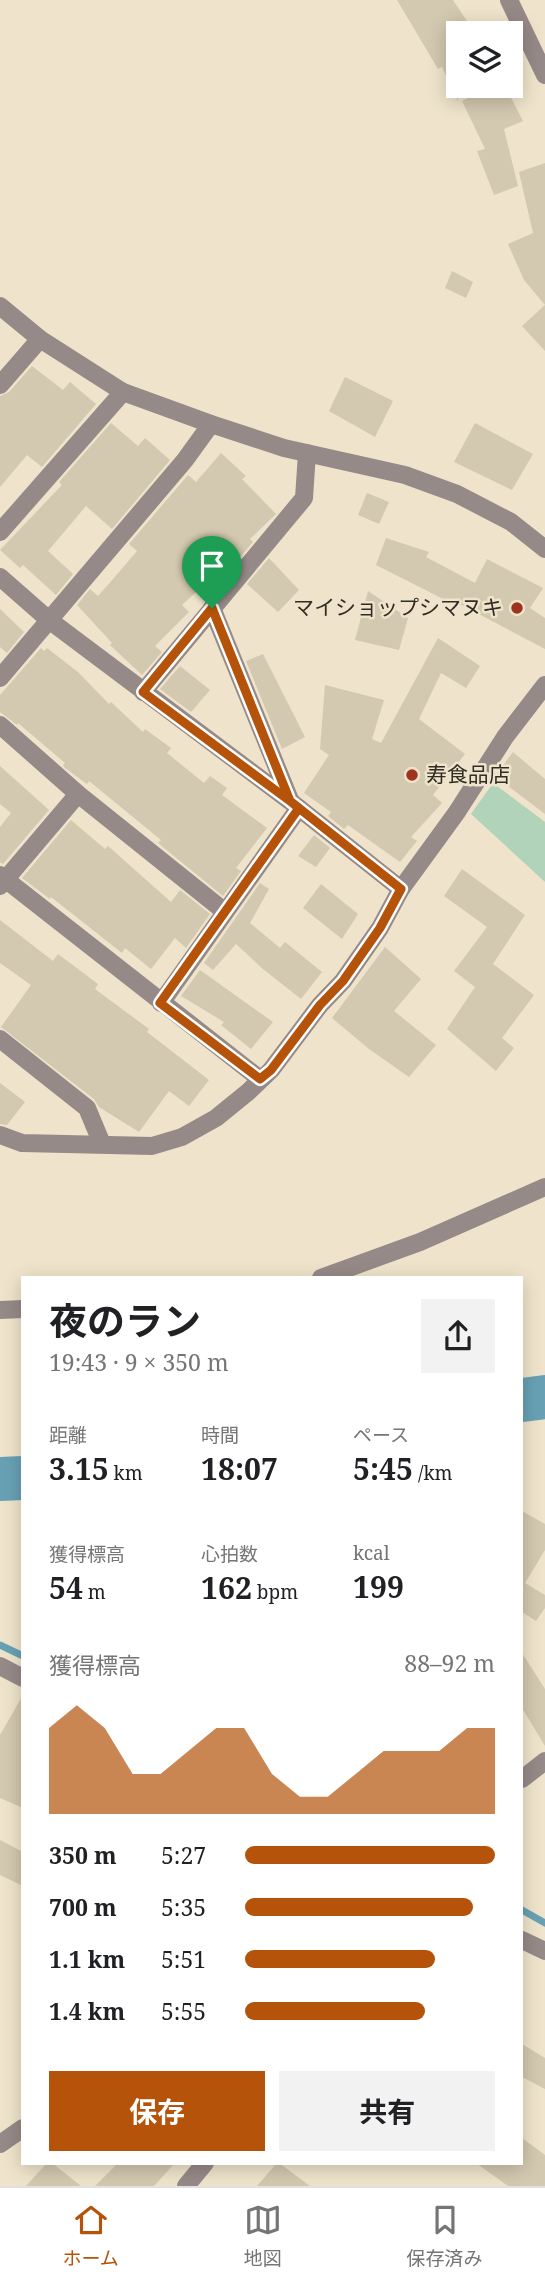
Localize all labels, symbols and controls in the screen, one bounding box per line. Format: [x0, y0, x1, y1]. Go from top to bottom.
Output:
map controls [446, 21, 523, 98]
button: layers [446, 21, 523, 98]
pin [182, 536, 242, 608]
icon: arrive [193, 547, 231, 585]
place label: マイショップシマヌキ [293, 593, 503, 621]
marker: マイショップシマヌキ [509, 600, 525, 616]
place label: 寿食品店 [426, 760, 510, 788]
marker: 寿食品店 [404, 767, 420, 783]
text: 夜のラン [49, 1294, 201, 1346]
button: share [421, 1299, 495, 1373]
text: 19:43 · 9 × 350 m [49, 1346, 229, 1378]
text: 距離 [49, 1422, 87, 1448]
text: 時間 [201, 1422, 239, 1448]
text: ペース [353, 1422, 409, 1448]
text: 3.15 [49, 1448, 109, 1489]
text: 18:07 [201, 1448, 278, 1489]
text: 5:45 [353, 1448, 413, 1489]
text: km [109, 1460, 143, 1486]
text: /km [413, 1460, 452, 1486]
text: kcal [353, 1540, 390, 1566]
text: 獲得標高 [49, 1541, 125, 1567]
text: 心拍数 [201, 1541, 258, 1567]
text: 199 [353, 1566, 404, 1607]
text: 54 [49, 1567, 83, 1608]
text: 162 [201, 1567, 252, 1608]
text: m [83, 1579, 106, 1605]
text: bpm [252, 1579, 298, 1605]
text: 88–92 m [404, 1647, 495, 1679]
text: 獲得標高 [49, 1649, 141, 1681]
text: 350 m [49, 1839, 117, 1871]
text: 5:27 [161, 1839, 206, 1871]
text: 700 m [49, 1891, 117, 1923]
text: 5:35 [161, 1891, 206, 1923]
text: 1.1 km [49, 1943, 125, 1975]
text: 5:51 [161, 1943, 206, 1975]
text: 1.4 km [49, 1995, 125, 2027]
text: 5:55 [161, 1995, 206, 2027]
button: 保存 [49, 2071, 265, 2151]
button: 共有 [279, 2071, 495, 2151]
tab: ホーム [62, 2201, 119, 2271]
tab: 地図 [244, 2201, 282, 2271]
tab: 保存済み [407, 2201, 483, 2271]

